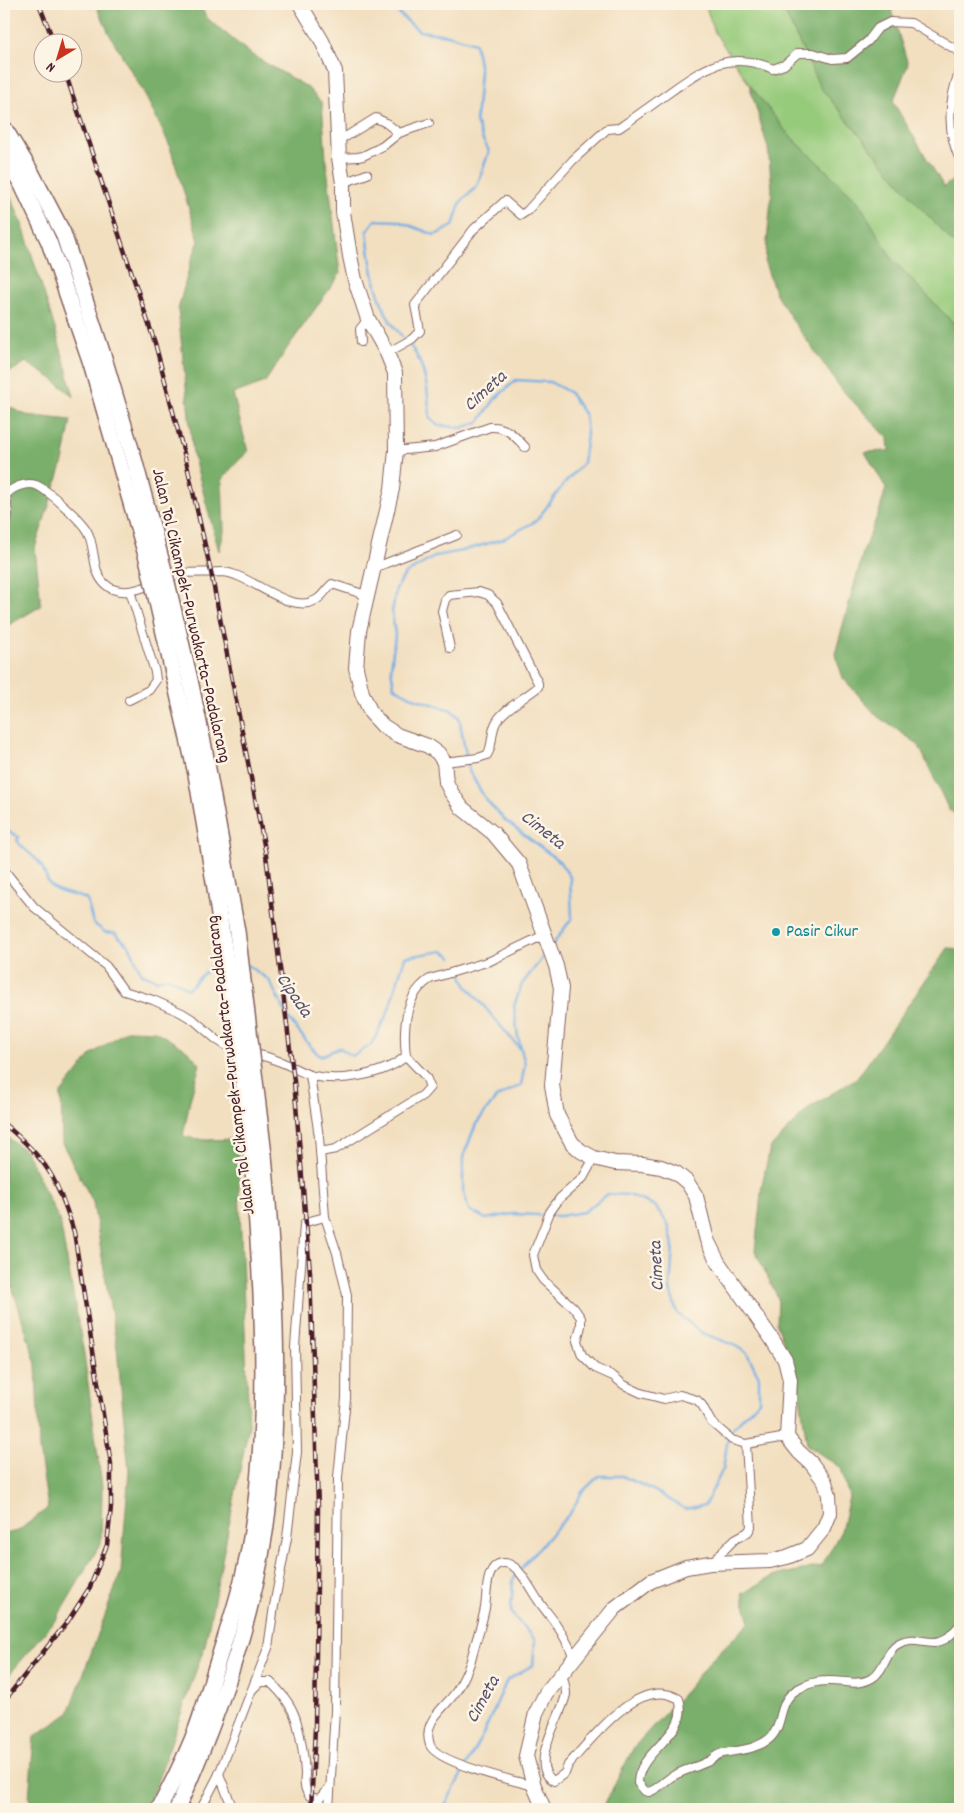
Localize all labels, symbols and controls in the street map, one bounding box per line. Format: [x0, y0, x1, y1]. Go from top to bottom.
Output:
north arrow [32, 32, 82, 82]
text: N [42, 57, 60, 77]
water label: Cimeta [458, 364, 514, 419]
street label: Jalan Tol Cikampek–Purwakarta–Padalarang [144, 466, 236, 766]
water label: Cimeta [514, 805, 571, 858]
street label: Jalan Tol Cikampek–Purwakarta–Padalarang [201, 914, 263, 1216]
place label: Pasir Cikur [786, 920, 859, 945]
marker: Pasir Cikur [770, 926, 782, 938]
water label: Cipada [268, 968, 318, 1024]
water label: Cimeta [643, 1239, 673, 1292]
water label: Cimeta [460, 1671, 509, 1728]

